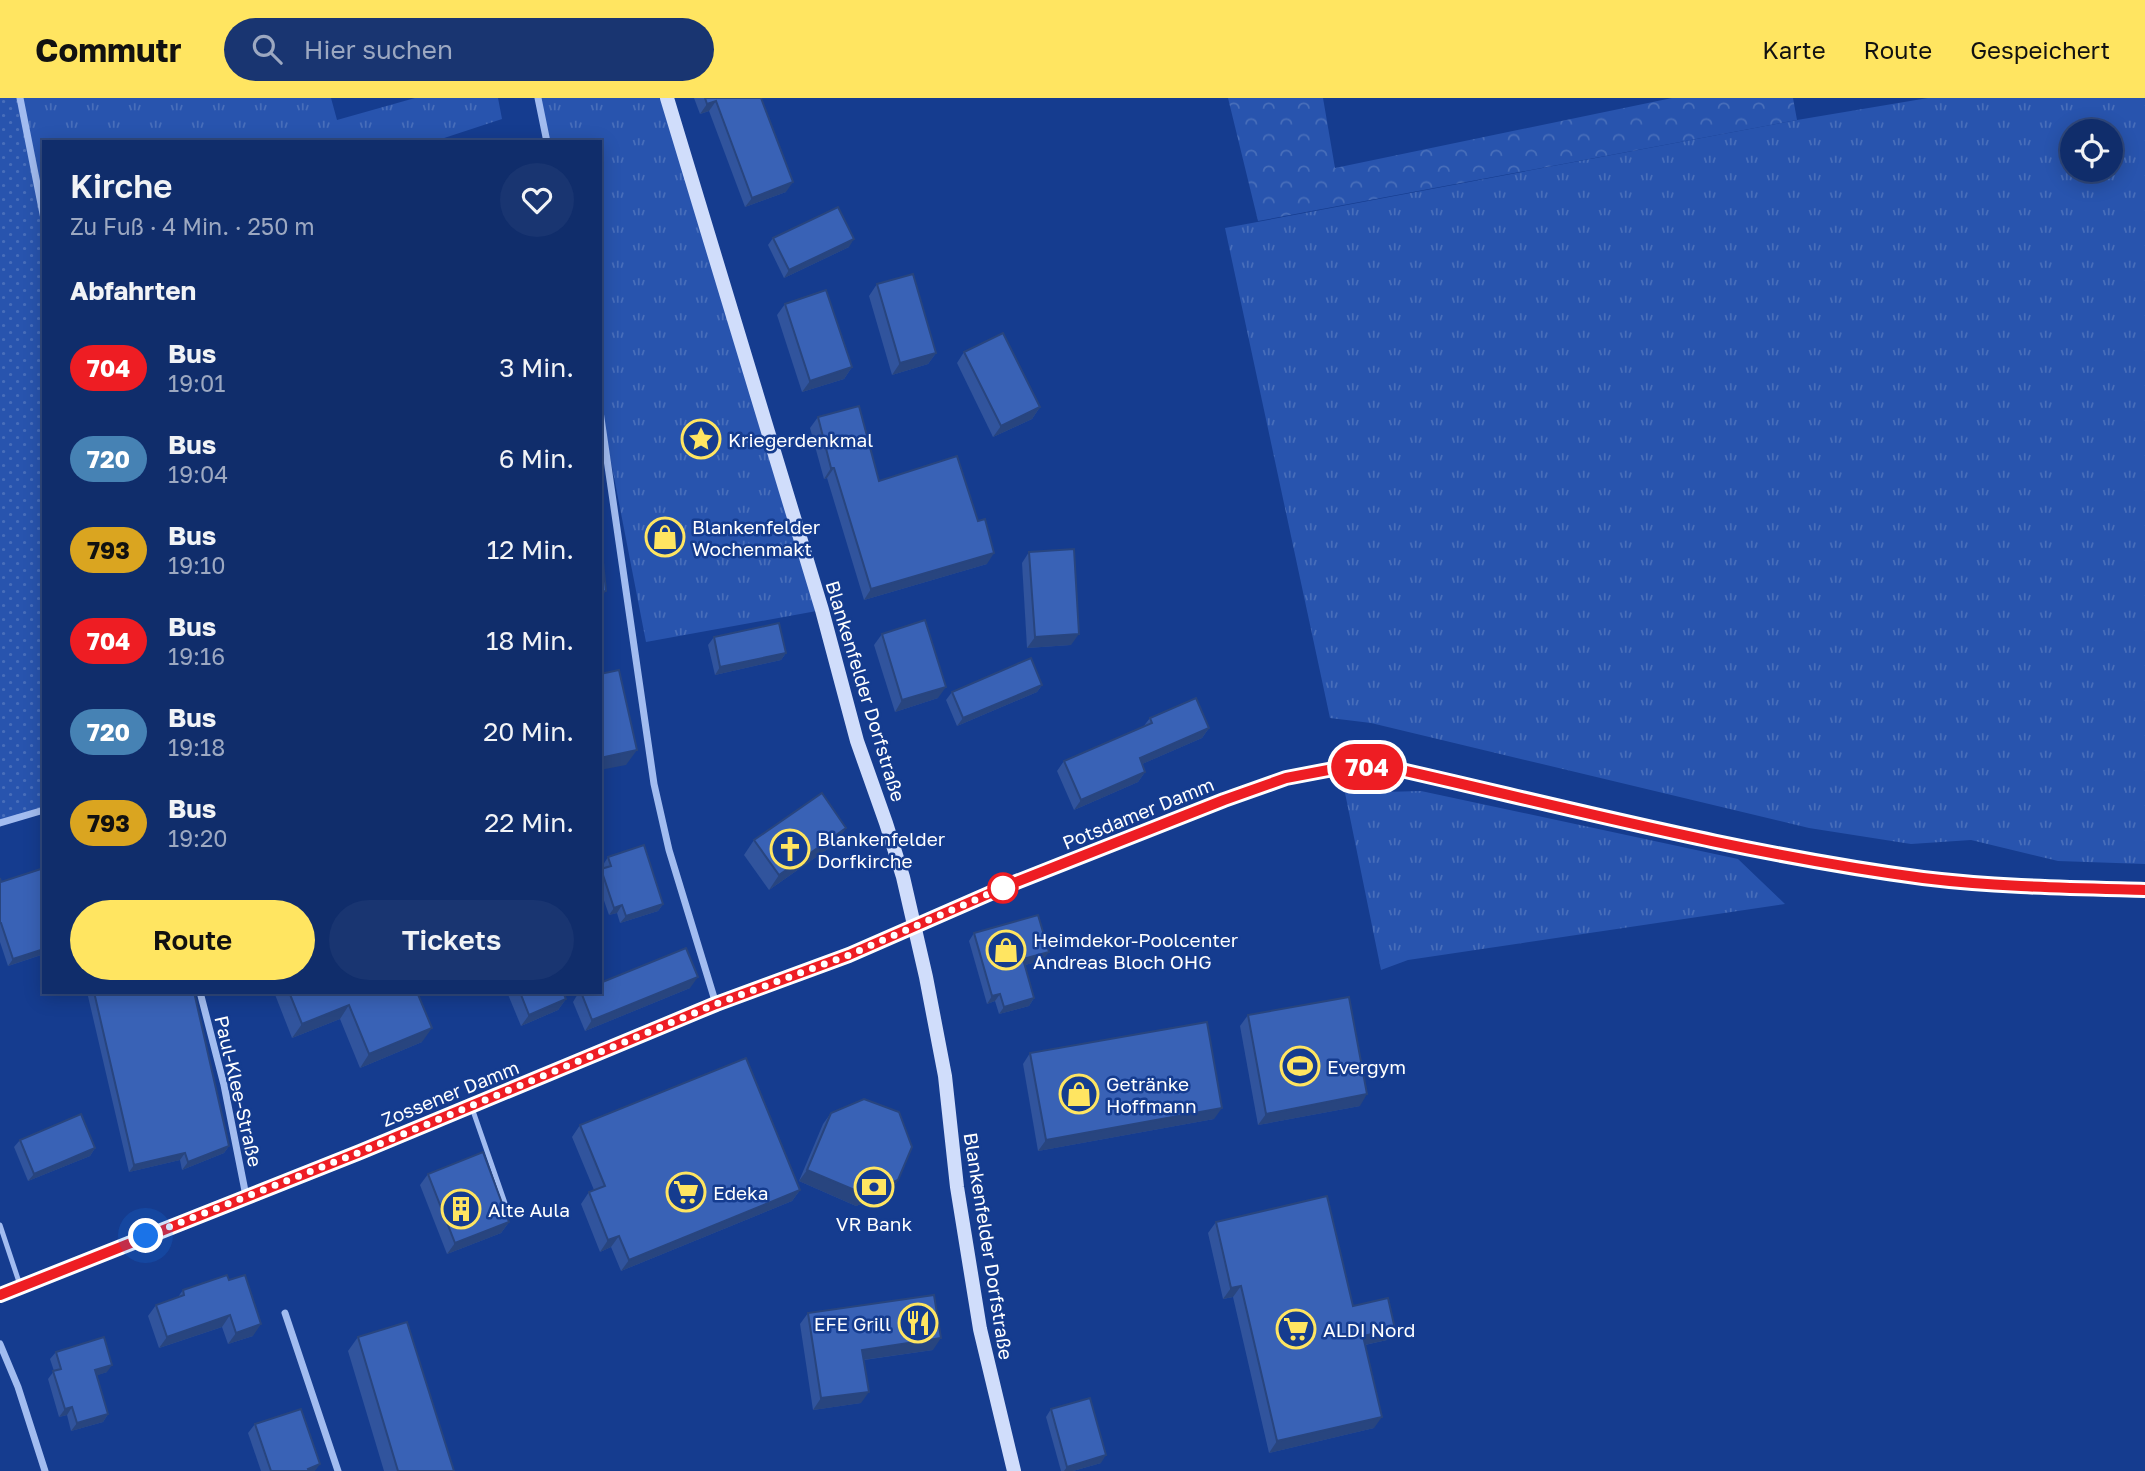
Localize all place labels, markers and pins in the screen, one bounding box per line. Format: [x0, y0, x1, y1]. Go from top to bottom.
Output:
place icon: Kriegerdenkmal [680, 418, 722, 460]
place label: Kriegerdenkmal [728, 428, 873, 451]
place label: Blankenfelder Wochenmakt [692, 515, 821, 560]
shop icon: Blankenfelder Wochenmakt [644, 516, 686, 558]
place label: Blankenfelder Dorfkirche [817, 827, 946, 872]
church icon: Blankenfelder Dorfkirche [769, 828, 811, 870]
unlabelled marker [988, 873, 1018, 903]
place label: Heimdekor-Poolcenter Andreas Bloch OHG [1033, 928, 1239, 973]
shop icon: Heimdekor-Poolcenter Andreas Bloch OHG [985, 929, 1027, 971]
sports icon: Evergym [1279, 1045, 1321, 1087]
place label: Evergym [1327, 1055, 1406, 1078]
place label: Getränke Hoffmann [1106, 1072, 1197, 1117]
shop icon: Getränke Hoffmann [1058, 1073, 1100, 1115]
bank icon: VR Bank [853, 1166, 895, 1208]
supermarket icon: Edeka [665, 1171, 707, 1213]
place label: Edeka [713, 1181, 768, 1204]
building icon: Alte Aula [440, 1188, 482, 1230]
place label: Alte Aula [488, 1198, 570, 1221]
place label: VR Bank [836, 1212, 912, 1235]
restaurant icon: EFE Grill [897, 1302, 939, 1344]
supermarket icon: ALDI Nord [1275, 1308, 1317, 1350]
place label: EFE Grill [814, 1312, 891, 1335]
place label: ALDI Nord [1323, 1318, 1415, 1341]

